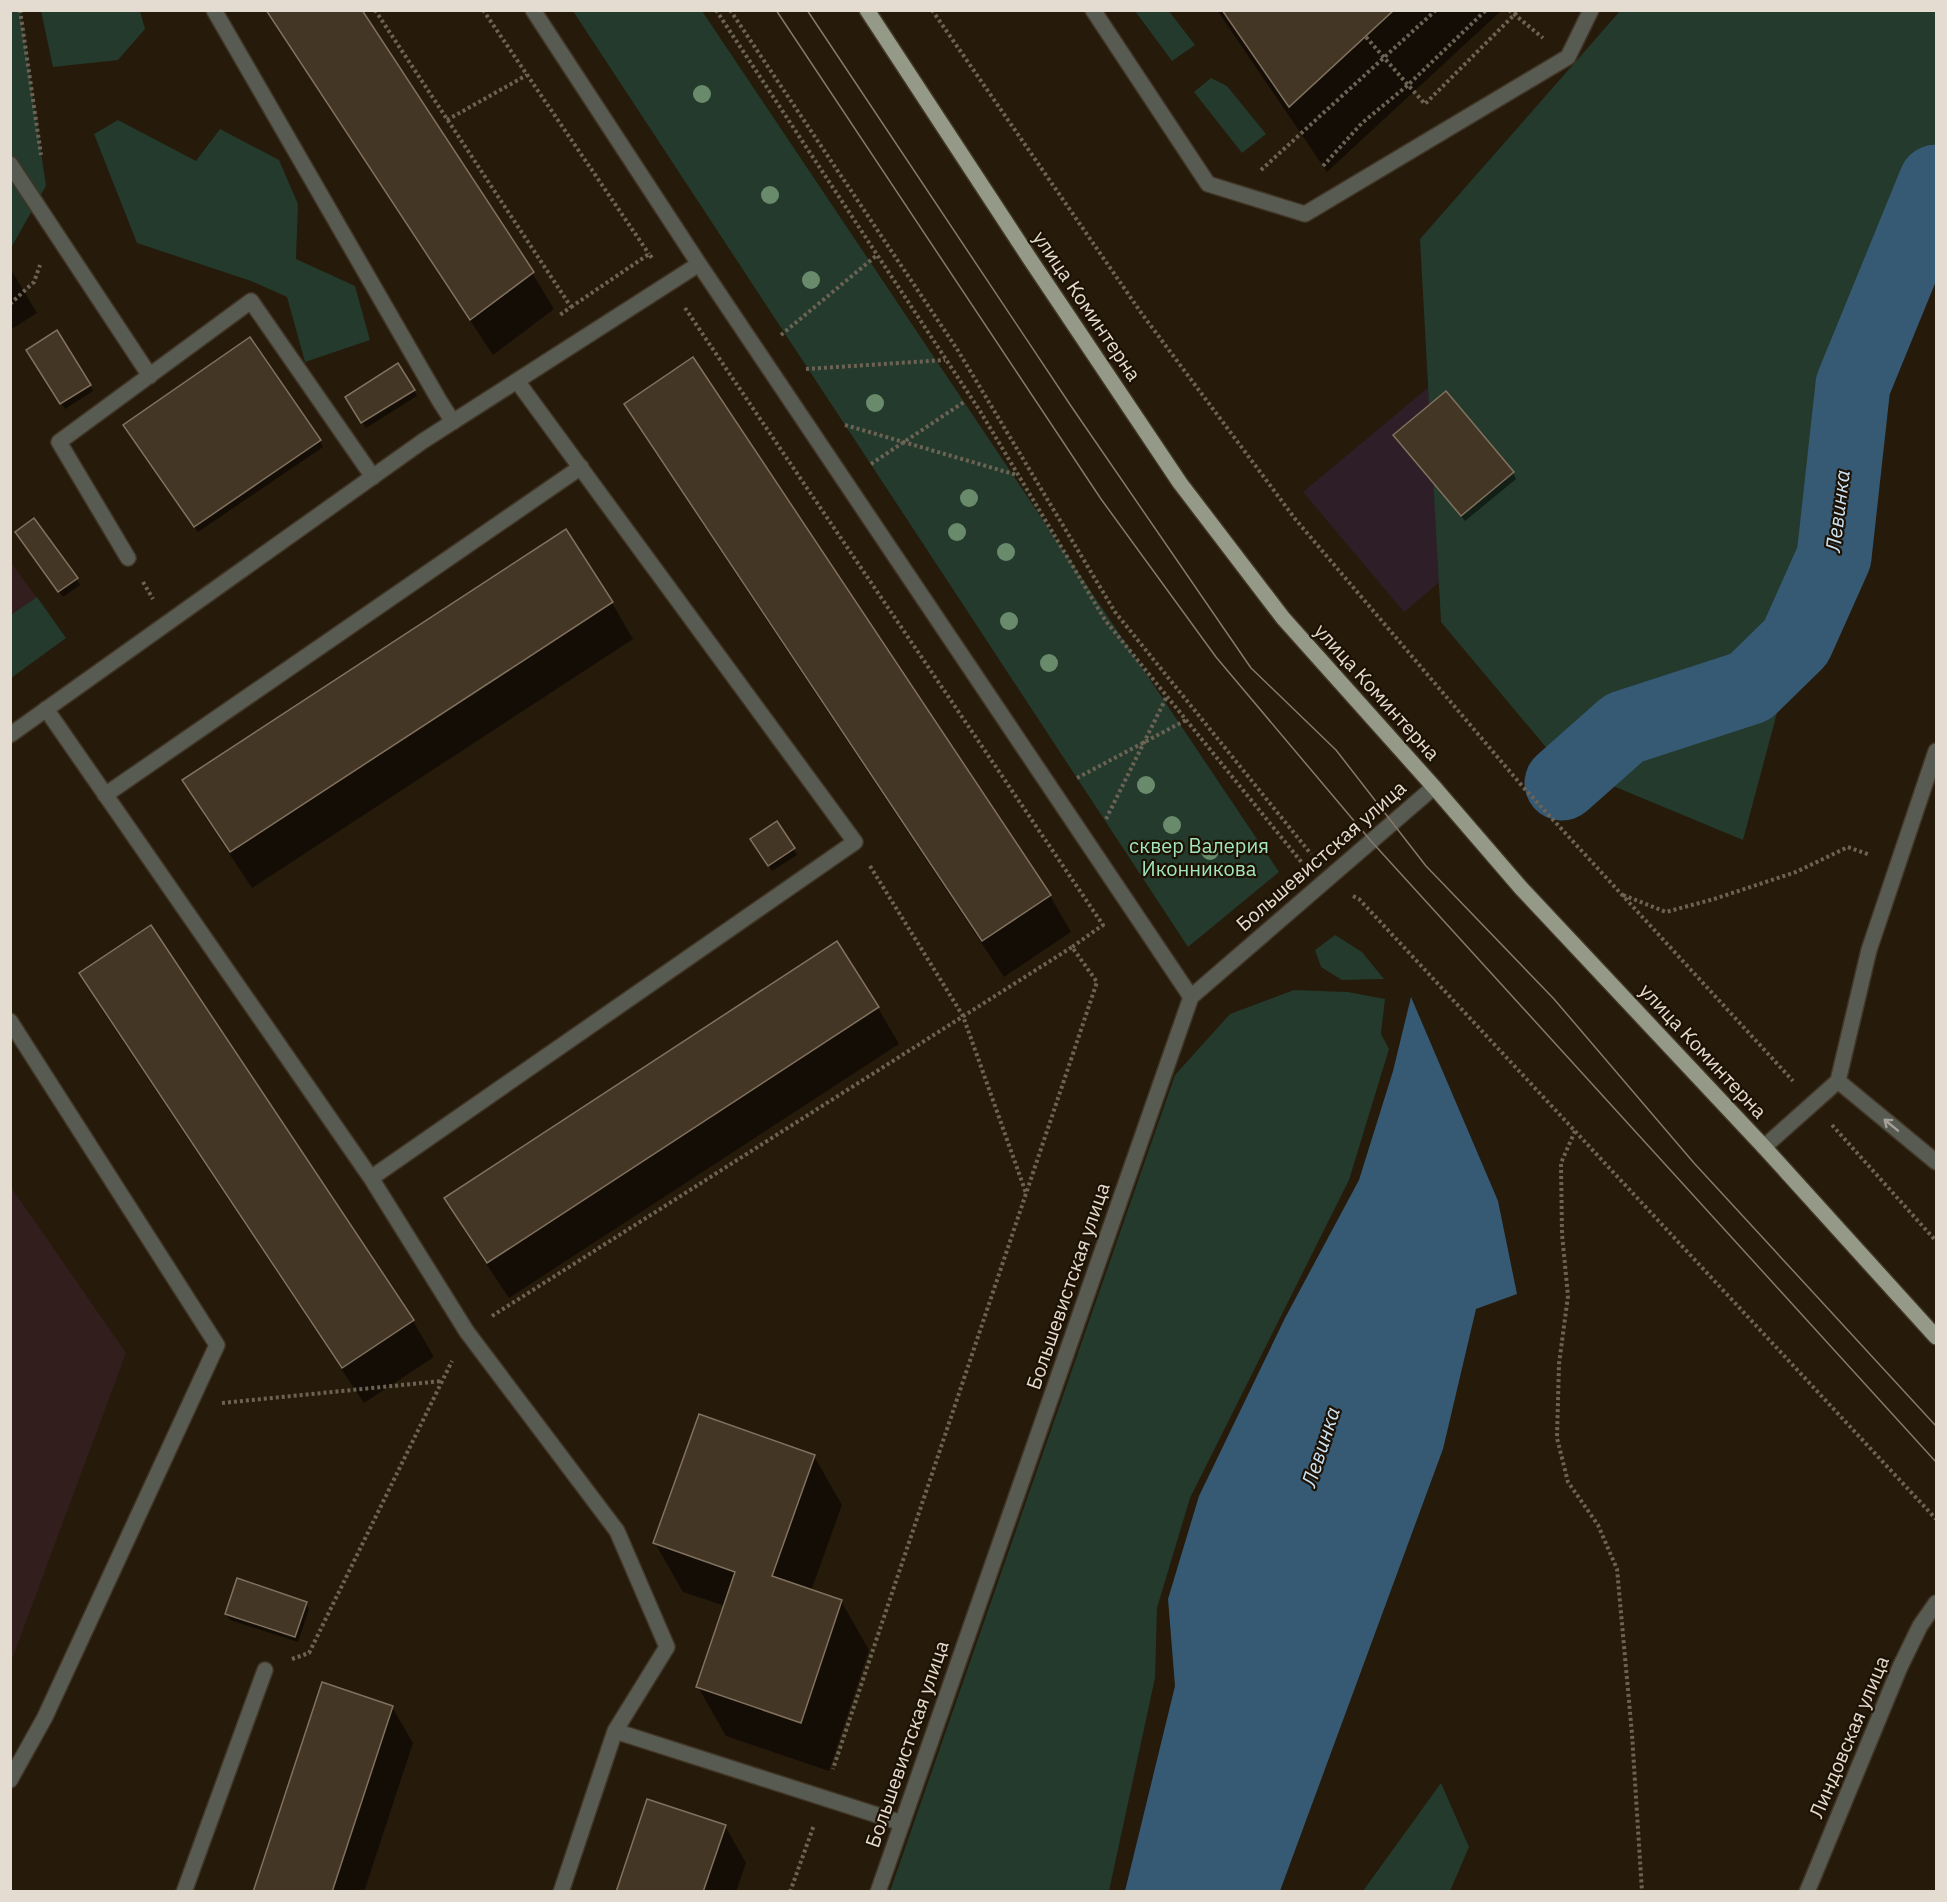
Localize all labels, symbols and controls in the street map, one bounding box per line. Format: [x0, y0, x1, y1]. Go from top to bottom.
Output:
street label: улица Коминтерна [1027, 225, 1148, 386]
water label: Левинка [1818, 468, 1856, 554]
street label: улица Коминтерна [1309, 617, 1446, 766]
street label: Большевистская улица [1230, 774, 1412, 937]
park label: сквер Валерия Иконникова [1129, 832, 1269, 882]
street label: улица Коминтерна [1634, 977, 1773, 1124]
one-way arrow [1884, 1118, 1899, 1132]
street label: Большевистская улица [1019, 1179, 1116, 1393]
water label: Левинка [1294, 1403, 1346, 1491]
street label: Большевистская улица [858, 1637, 955, 1851]
street label: Линдовская улица [1802, 1651, 1895, 1822]

